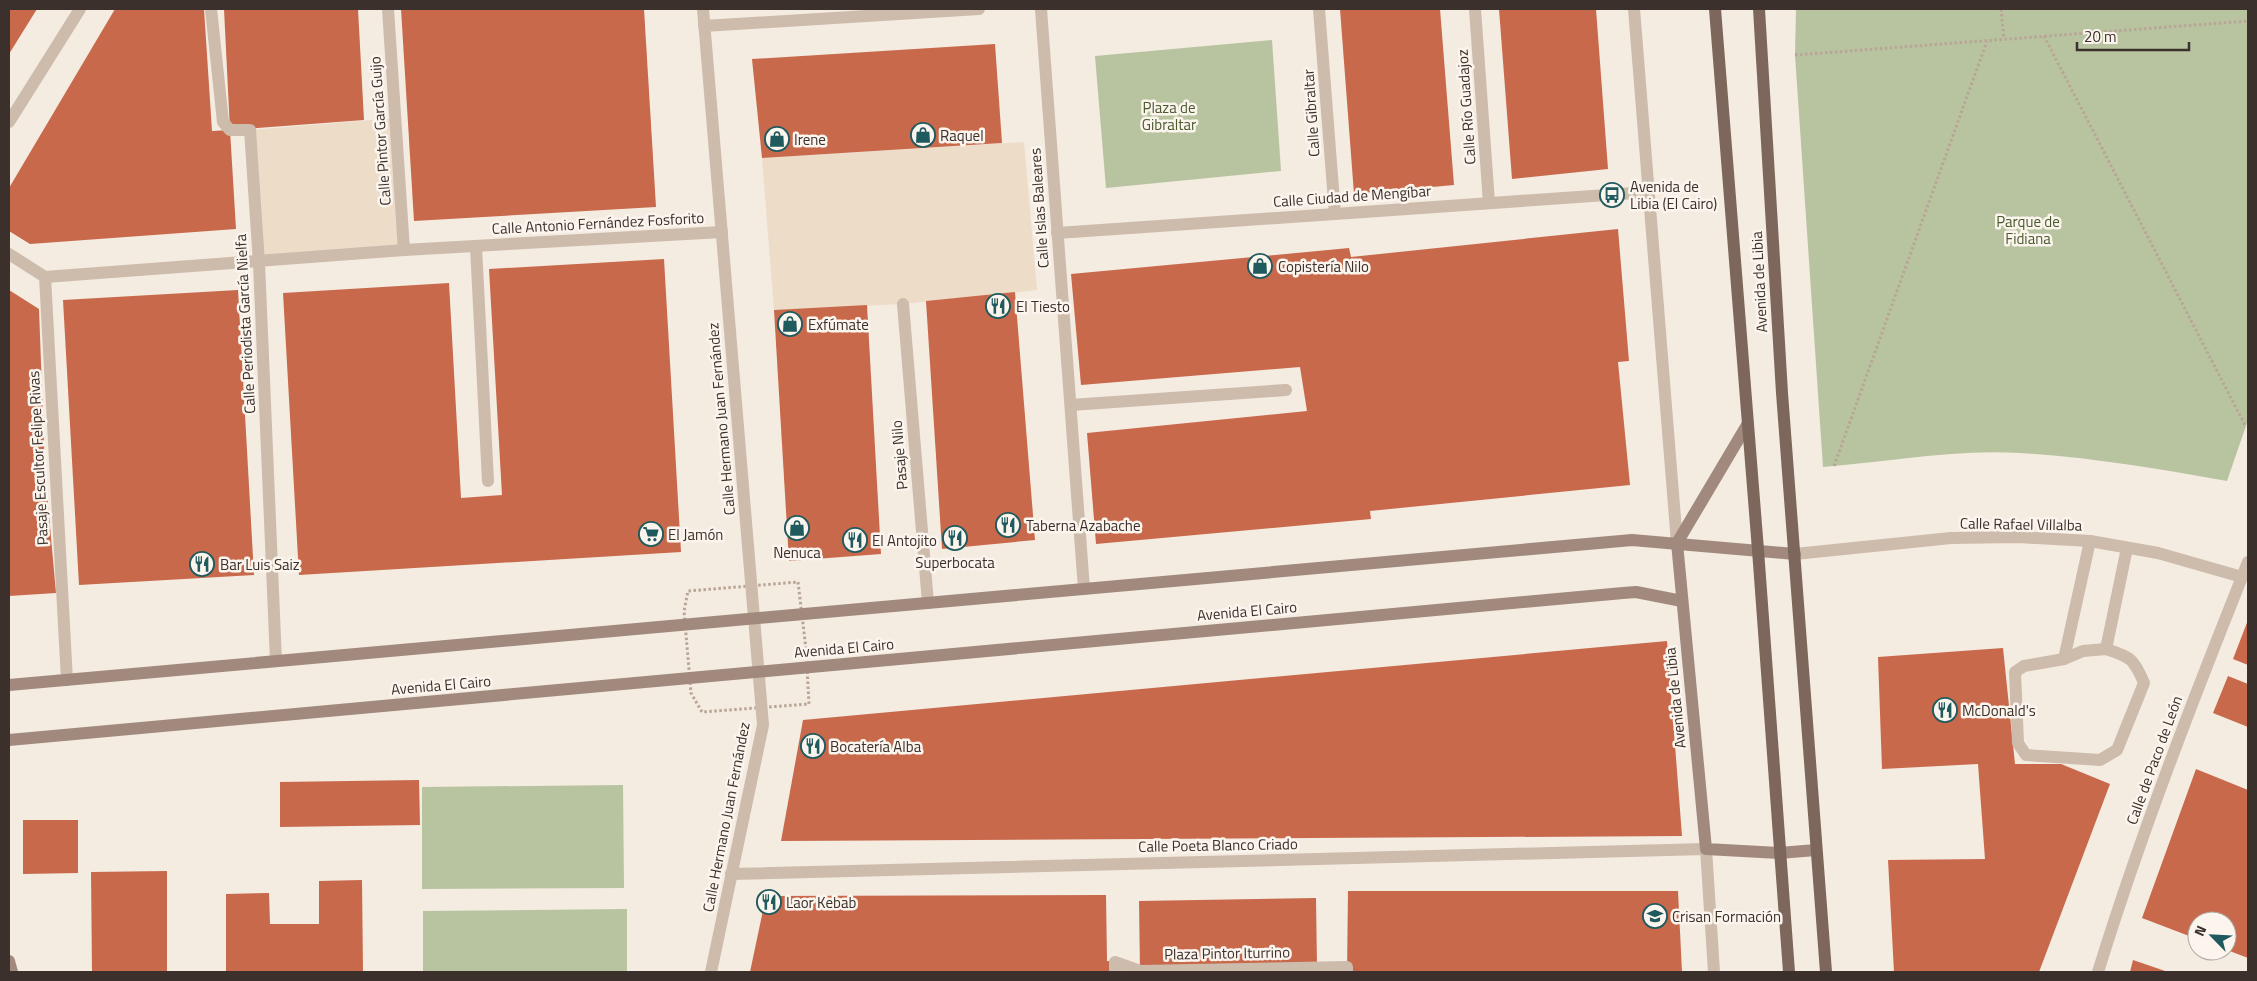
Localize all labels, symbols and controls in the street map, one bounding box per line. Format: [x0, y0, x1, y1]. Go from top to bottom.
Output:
scale bar [2077, 20, 2190, 52]
text: 20 m [2084, 25, 2117, 48]
street label: Calle Río Guadajoz [1450, 48, 1481, 165]
street label: Calle Pintor García Guijo [363, 56, 397, 206]
street label: Calle Gibraltar [1296, 68, 1326, 158]
park label: Plaza de Gibraltar [1142, 96, 1196, 136]
shop icon: Raquel [910, 122, 936, 148]
place label: Raquel [940, 124, 984, 147]
shop icon: Irene [764, 126, 790, 152]
place label: Irene [794, 128, 826, 151]
street label: Calle Islas Baleares [1023, 147, 1055, 269]
place label: Avenida de Libia (El Cairo) [1630, 175, 1717, 215]
street label: Calle Ciudad de Mengíbar [1272, 179, 1432, 213]
bus stop icon: Avenida de Libia (El Cairo) [1599, 182, 1625, 208]
street label: Calle Antonio Fernández Fosforito [491, 206, 705, 240]
park label: Parque de Fidiana [1996, 210, 2060, 250]
street label: Avenida de Libia [1745, 230, 1773, 333]
street label: Calle Periodista García Nielfa [229, 233, 261, 414]
shop icon: Copistería Nilo [1247, 253, 1273, 279]
place label: Copistería Nilo [1278, 255, 1369, 278]
restaurant icon: El Tiesto [985, 293, 1011, 319]
place label: El Tiesto [1016, 295, 1070, 318]
shop icon: Exfúmate [777, 311, 803, 337]
place label: Exfúmate [808, 313, 869, 336]
street label: Calle Hermano Juan Fernández [701, 322, 741, 516]
street label: Pasaje Escultor Felipe Rivas [22, 370, 54, 546]
street label: Pasaje Nilo [884, 419, 913, 491]
street label: Calle Rafael Villalba [1960, 511, 2083, 537]
restaurant icon: Taberna Azabache [995, 512, 1021, 538]
place label: Taberna Azabache [1026, 514, 1140, 537]
shop icon: Nenuca [784, 515, 810, 541]
supermarket icon: El Jamón [638, 521, 664, 547]
place label: El Jamón [668, 523, 723, 546]
restaurant icon: Superbocata [942, 525, 968, 551]
restaurant icon: El Antojito [842, 527, 868, 553]
place label: El Antojito [872, 529, 937, 552]
place label: Nenuca [773, 541, 821, 564]
restaurant icon: Bar Luis Saiz [189, 551, 215, 577]
place label: Superbocata [915, 551, 995, 574]
place label: Bar Luis Saiz [220, 553, 300, 576]
street label: Avenida El Cairo [1196, 595, 1298, 627]
street label: Avenida El Cairo [793, 632, 895, 664]
street label: Avenida de Libia [1658, 646, 1692, 750]
street label: Avenida El Cairo [390, 669, 492, 701]
street label: Calle de Paco de León [2120, 692, 2188, 828]
restaurant icon: McDonald's [1932, 697, 1958, 723]
place label: McDonald's [1962, 699, 2036, 722]
street label: Calle Hermano Juan Fernández [696, 720, 756, 914]
restaurant icon: Bocatería Alba [800, 733, 826, 759]
place label: Bocatería Alba [830, 735, 922, 758]
street label: Calle Poeta Blanco Criado [1138, 832, 1298, 858]
restaurant icon: Laor Kebab [756, 889, 782, 915]
place label: Laor Kebab [786, 891, 856, 914]
school or university icon: Crisan Formación [1642, 903, 1668, 929]
place label: Crisan Formación [1672, 905, 1781, 928]
north arrow [2187, 911, 2237, 961]
text: N [2188, 922, 2211, 939]
street label: Plaza Pintor Iturrino [1164, 940, 1290, 966]

